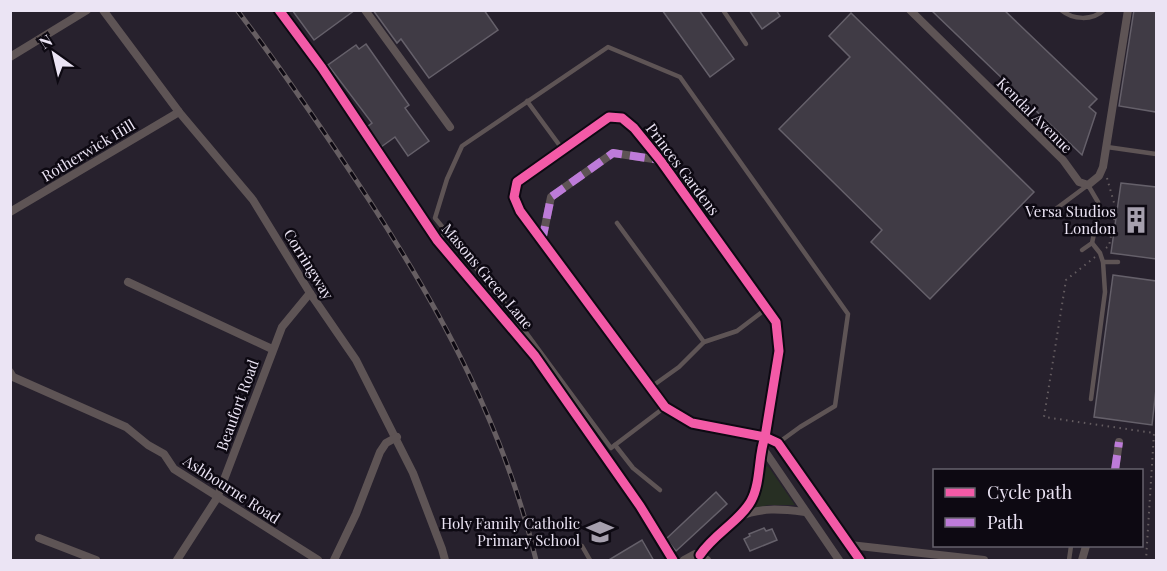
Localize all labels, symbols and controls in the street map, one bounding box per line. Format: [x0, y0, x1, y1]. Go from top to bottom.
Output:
north arrow [24, 24, 84, 84]
text: N [35, 29, 56, 53]
street label: Kendal Avenue [993, 73, 1077, 157]
street label: Rotherwick Hill [38, 114, 138, 186]
street label: Princes Gardens [642, 119, 724, 219]
place label: Versa Studios London [1024, 201, 1116, 238]
building icon: Versa Studios London [1121, 205, 1151, 235]
street label: Masons Green Lane [438, 219, 538, 333]
street label: Corringway [280, 225, 339, 303]
street label: Beaufort Road [211, 356, 263, 453]
street label: Ashbourne Road [179, 450, 284, 528]
legend [933, 469, 1143, 547]
text: Cycle path [987, 480, 1072, 504]
text: Path [987, 510, 1024, 534]
place label: Holy Family Catholic Primary School [441, 513, 580, 550]
school or university icon: Holy Family Catholic Primary School [585, 517, 615, 547]

